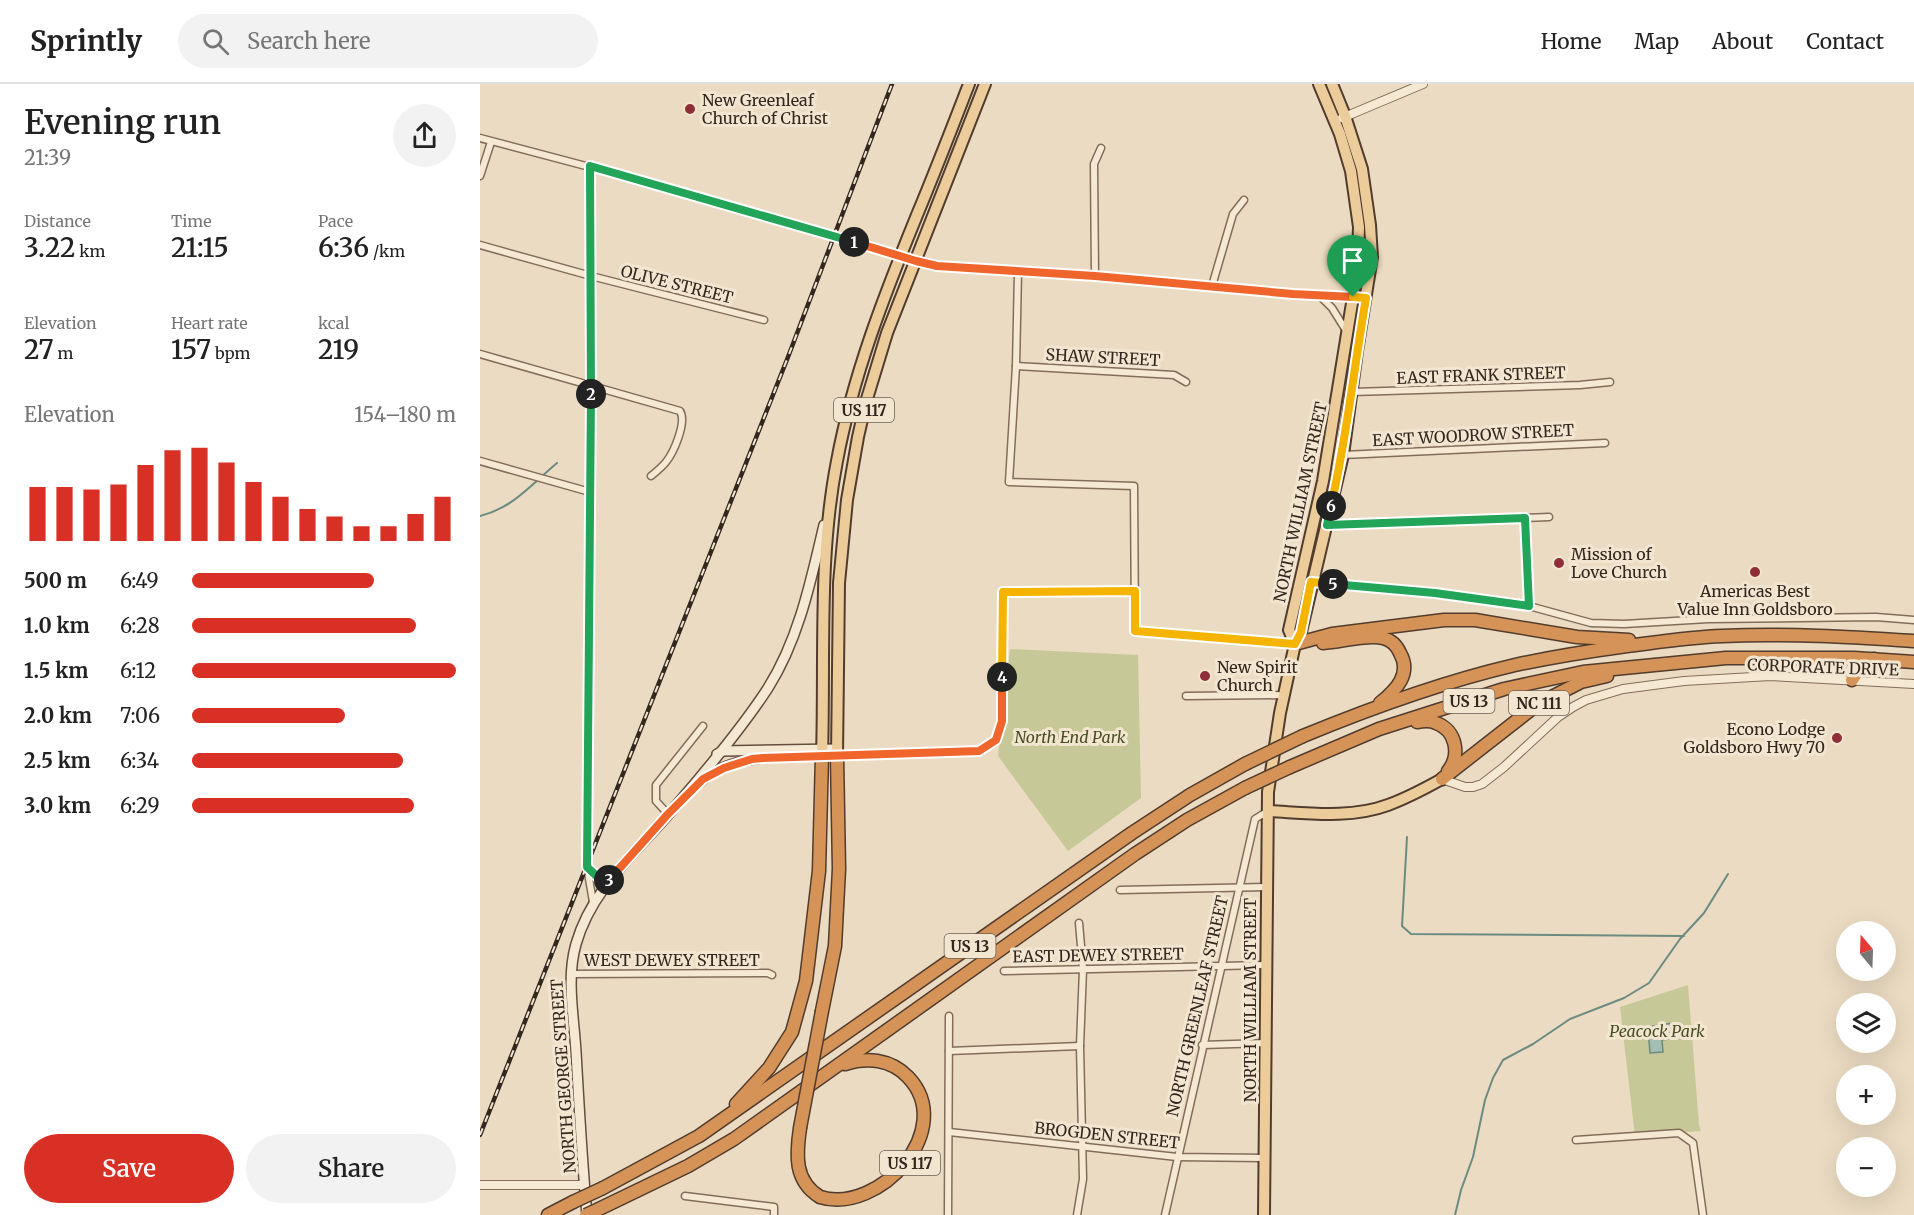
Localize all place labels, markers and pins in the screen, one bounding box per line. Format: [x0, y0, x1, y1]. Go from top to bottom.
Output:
place label: New Greenleaf Church of Christ [702, 90, 829, 128]
marker: New Greenleaf Church of Christ [683, 102, 697, 116]
pin: 1 [839, 227, 869, 257]
pin [1327, 235, 1378, 297]
pin: 2 [576, 379, 606, 409]
pin: 6 [1316, 491, 1346, 521]
place label: Mission of Love Church [1571, 544, 1668, 582]
marker: Mission of Love Church [1552, 556, 1566, 570]
marker: Americas Best Value Inn Goldsboro [1748, 565, 1762, 579]
pin: 5 [1318, 569, 1348, 599]
place label: Americas Best Value Inn Goldsboro [1676, 581, 1833, 619]
place label: New Spirit Church [1217, 657, 1299, 695]
pin: 4 [987, 662, 1017, 692]
marker: New Spirit Church [1198, 669, 1212, 683]
place label: Econo Lodge Goldsboro Hwy 70 [1684, 719, 1825, 757]
marker: Econo Lodge Goldsboro Hwy 70 [1830, 731, 1844, 745]
pin: 3 [594, 865, 624, 895]

